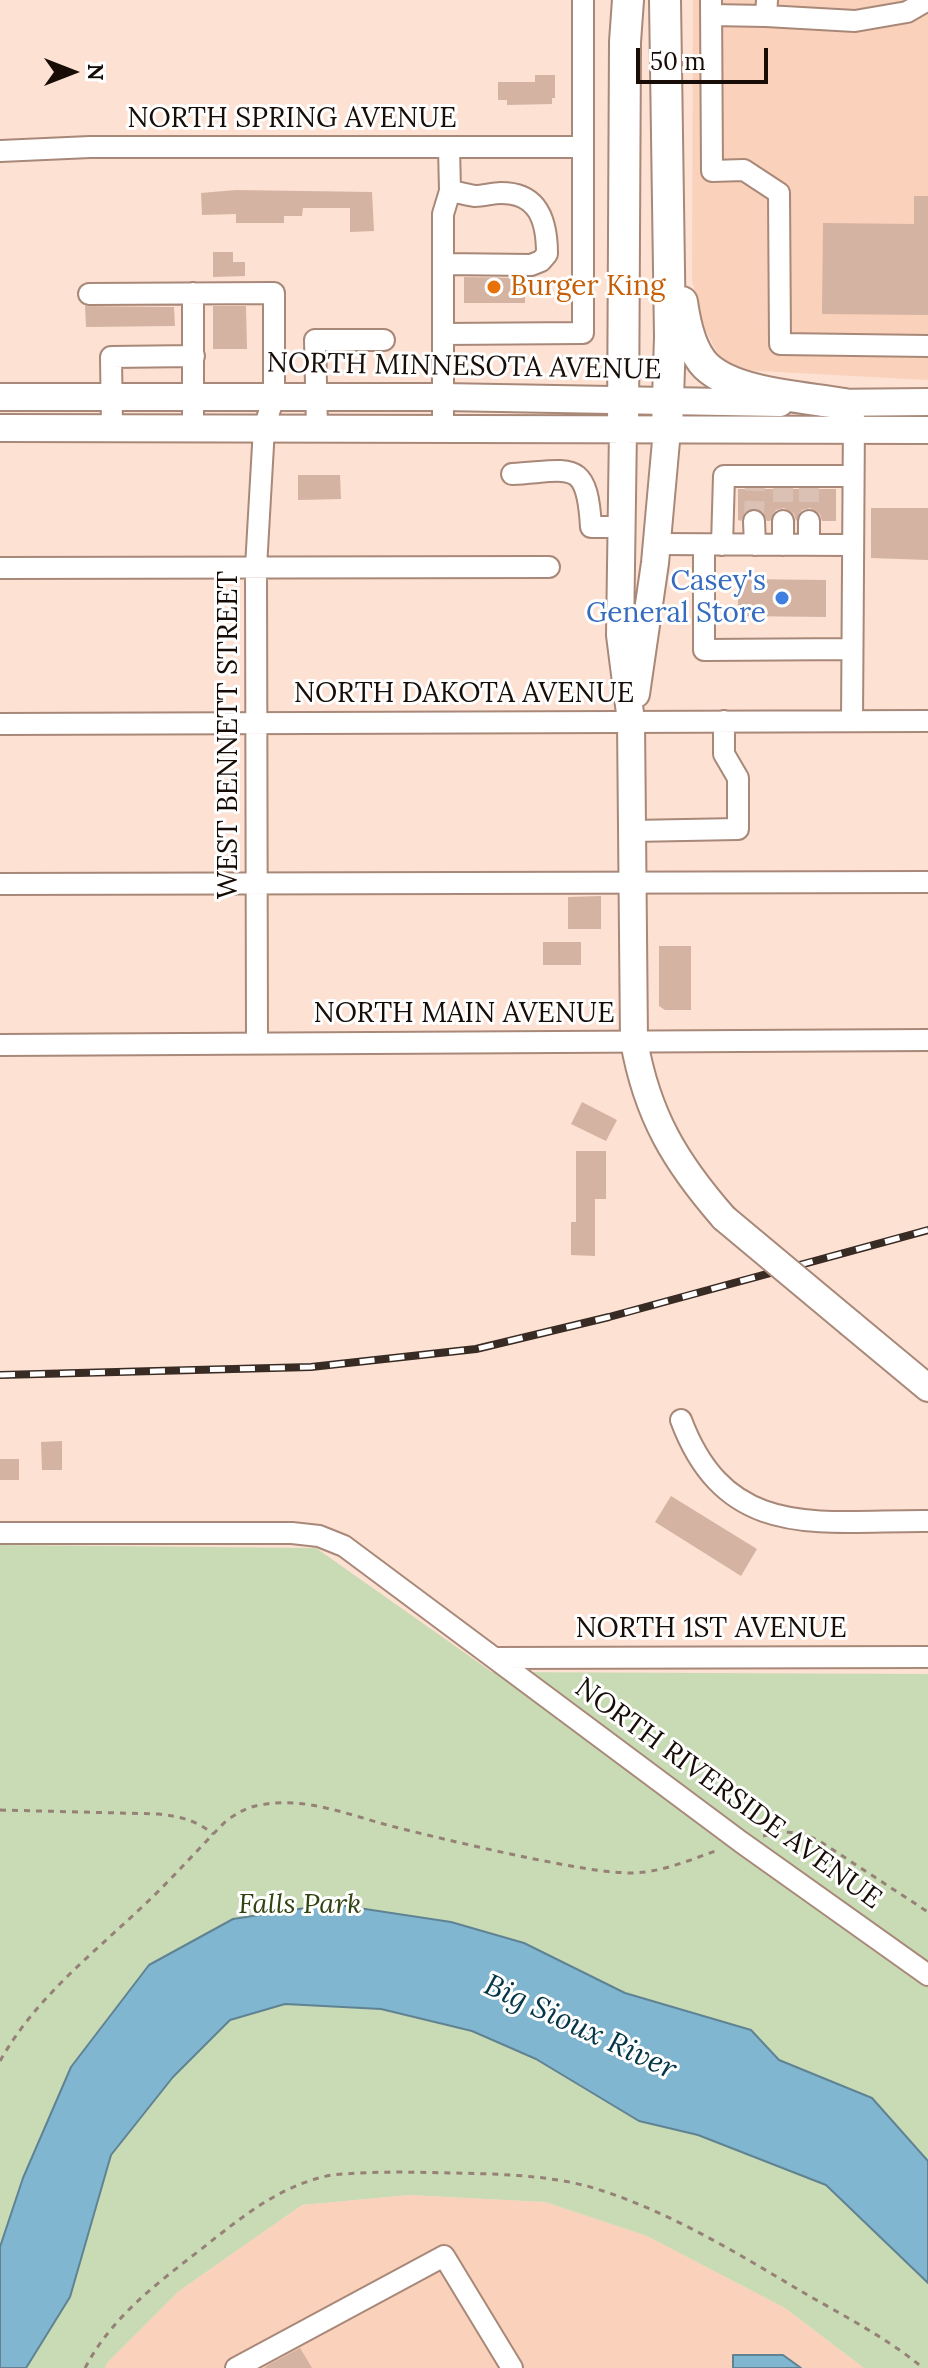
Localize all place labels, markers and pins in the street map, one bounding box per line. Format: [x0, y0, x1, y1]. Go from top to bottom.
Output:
place label: Burger King [510, 270, 665, 304]
marker: Burger King [485, 278, 503, 296]
place label: Casey's General Store [586, 565, 766, 631]
marker: Casey's General Store [773, 589, 791, 607]

